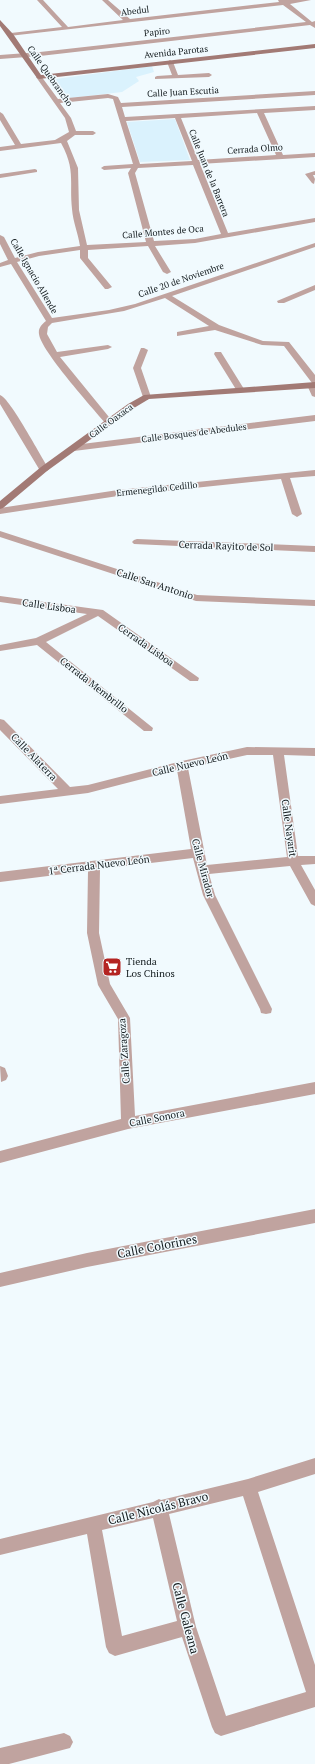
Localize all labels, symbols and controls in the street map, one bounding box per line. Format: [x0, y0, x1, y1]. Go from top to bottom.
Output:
street label: Abedul [120, 3, 150, 19]
street label: Papiro [143, 25, 171, 39]
street label: Calle Quebrancho [25, 43, 75, 109]
street label: Avenida Parotas [143, 43, 209, 61]
street label: Calle Juan Escutia [147, 84, 220, 100]
street label: Calle Juan de la Barrera [186, 127, 232, 219]
street label: Cerrada Olmo [227, 141, 283, 157]
street label: Calle Montes de Oca [122, 222, 205, 242]
street label: Calle Ignacio Allende [8, 236, 61, 316]
street label: Calle 20 de Noviembre [137, 260, 226, 300]
street label: Calle Oaxaca [87, 401, 136, 441]
street label: Calle Bosques de Abedules [141, 421, 247, 445]
street label: Ermenegildo Cedillo [116, 479, 198, 499]
street label: Cerrada Rayito de Sol [178, 538, 274, 554]
street label: Calle San Antonio [115, 565, 196, 603]
street label: Calle Lisboa [21, 596, 77, 616]
street label: Cerrada Lisboa [115, 621, 177, 669]
street label: Cerrada Membrillo [57, 654, 131, 716]
street label: Calle Alaterra [8, 730, 60, 784]
street label: Calle Nuevo León [151, 749, 229, 779]
street label: Calle Nayarit [279, 798, 300, 858]
street label: Calle Mirador [189, 837, 217, 899]
street label: 1ª Cerrada Nuevo León [48, 852, 150, 878]
place label: Tienda Los Chinos [126, 955, 175, 980]
supermarket icon: Tienda Los Chinos [101, 956, 123, 978]
street label: Calle Zaragoza [115, 1018, 133, 1084]
street label: Calle Sonora [128, 1106, 186, 1130]
street label: Calle Colorines [116, 1231, 198, 1261]
street label: Calle Nicolás Bravo [106, 1488, 210, 1528]
street label: Calle Galeana [169, 1581, 203, 1655]

